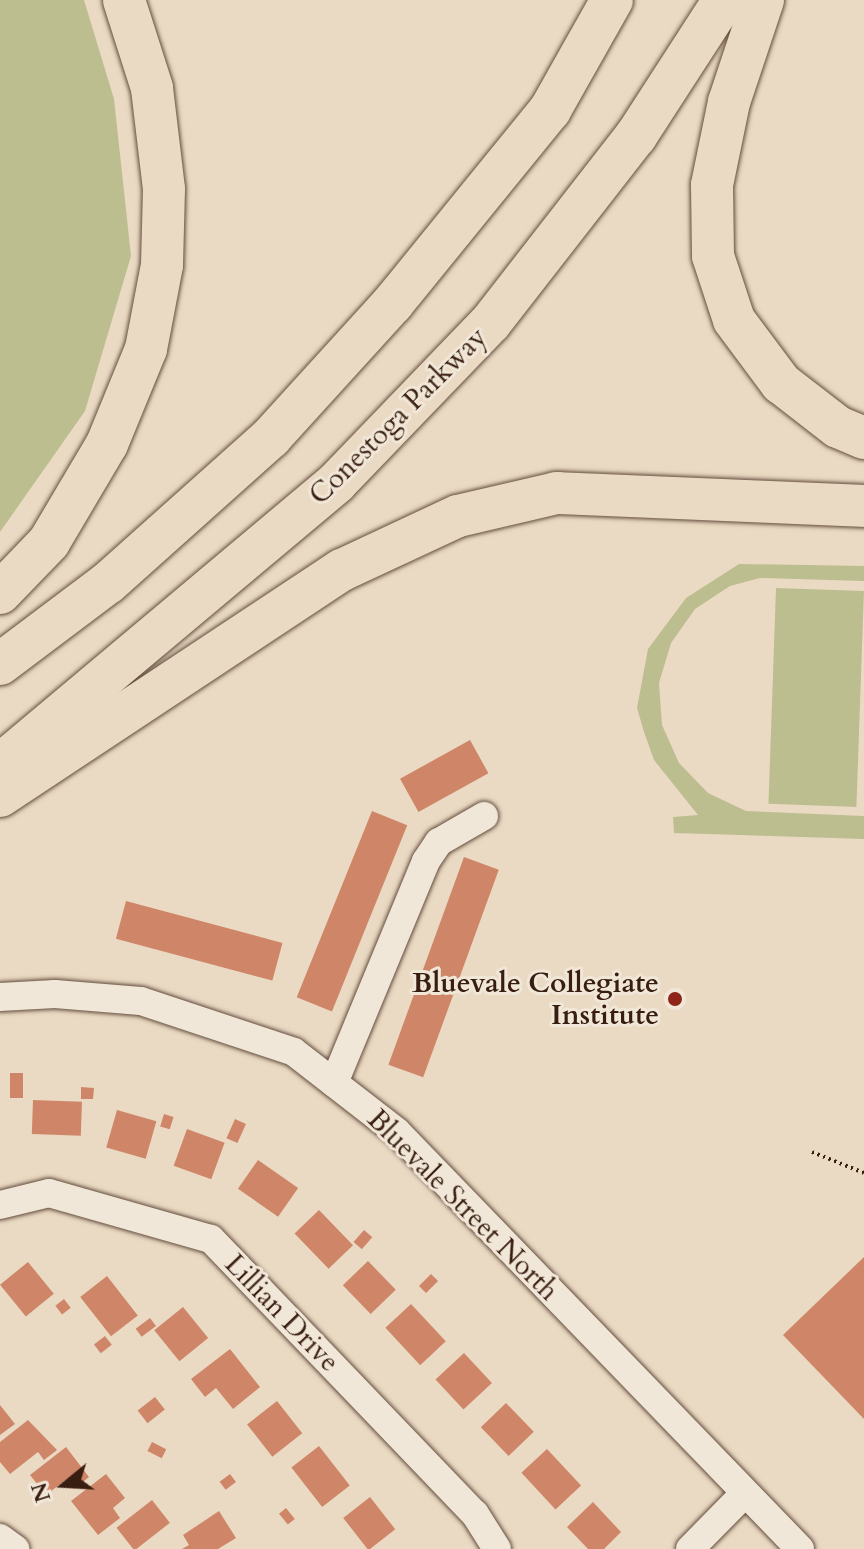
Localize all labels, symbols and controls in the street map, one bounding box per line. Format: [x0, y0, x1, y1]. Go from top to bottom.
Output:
street label: Conestoga Parkway [302, 320, 494, 512]
place label: Bluevale Collegiate Institute [412, 966, 659, 1032]
marker: Bluevale Collegiate Institute [666, 990, 684, 1008]
street label: Bluevale Street North [361, 1103, 565, 1307]
street label: Lillian Drive [218, 1247, 346, 1379]
north arrow [24, 1445, 104, 1525]
text: N [24, 1479, 58, 1506]

